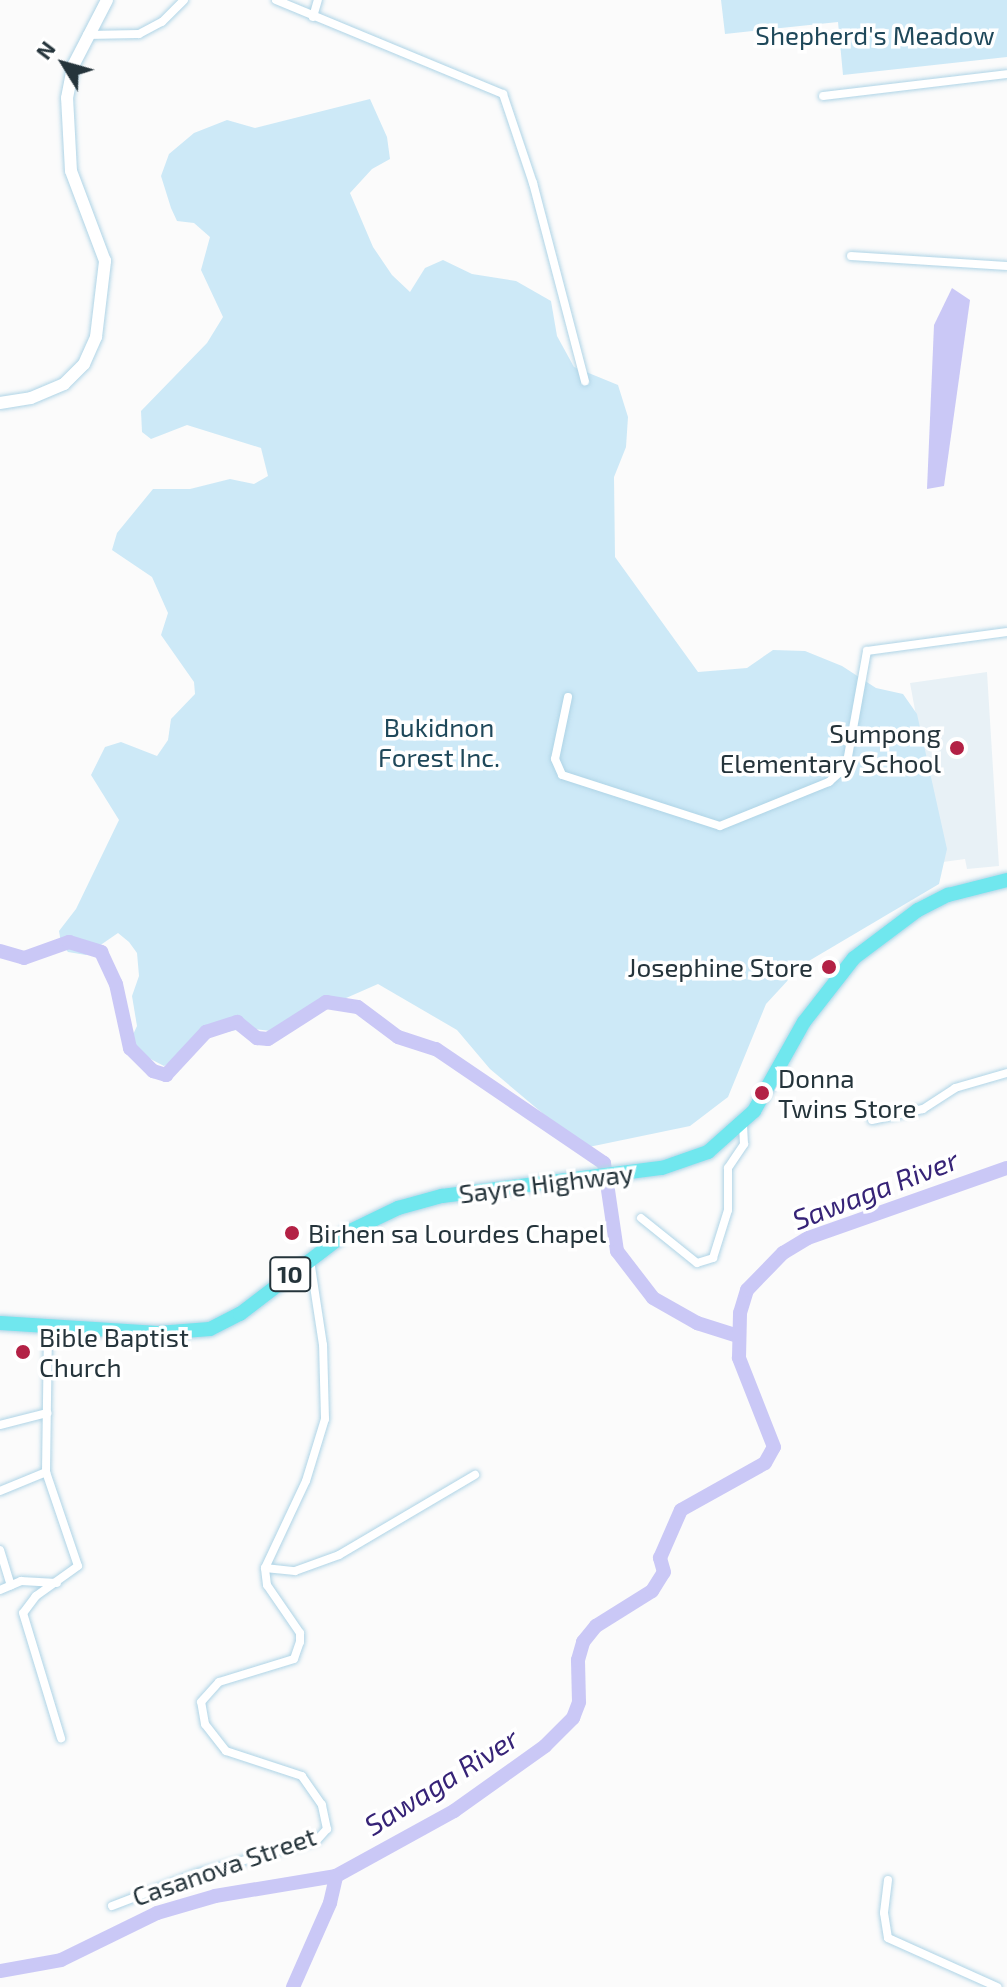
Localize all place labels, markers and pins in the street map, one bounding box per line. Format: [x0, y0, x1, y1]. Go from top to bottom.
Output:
place label: Sumpong Elementary School [719, 717, 941, 778]
marker: Sumpong Elementary School [948, 739, 966, 757]
place label: Josephine Store [628, 951, 813, 983]
marker: Josephine Store [820, 958, 838, 976]
place label: Donna Twins Store [778, 1062, 916, 1124]
marker: Donna Twins Store [753, 1084, 771, 1102]
place label: Birhen sa Lourdes Chapel [308, 1217, 606, 1249]
marker: Birhen sa Lourdes Chapel [283, 1224, 301, 1242]
place label: Bible Baptist Church [39, 1321, 189, 1382]
marker: Bible Baptist Church [14, 1343, 32, 1361]

